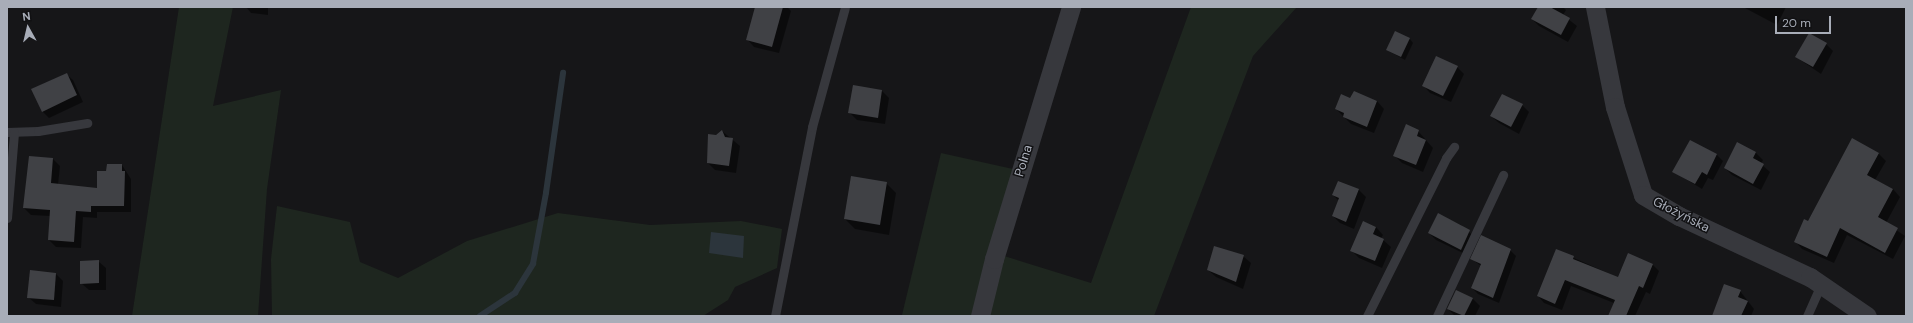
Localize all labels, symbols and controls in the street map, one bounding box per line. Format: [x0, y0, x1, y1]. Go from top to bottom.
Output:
north arrow [8, 8, 48, 48]
scale bar [1777, 8, 1833, 34]
text: N [21, 9, 31, 24]
text: 20 m [1782, 15, 1811, 31]
street label: Polna [1012, 143, 1036, 179]
street label: Głożyńska [1650, 194, 1712, 236]

